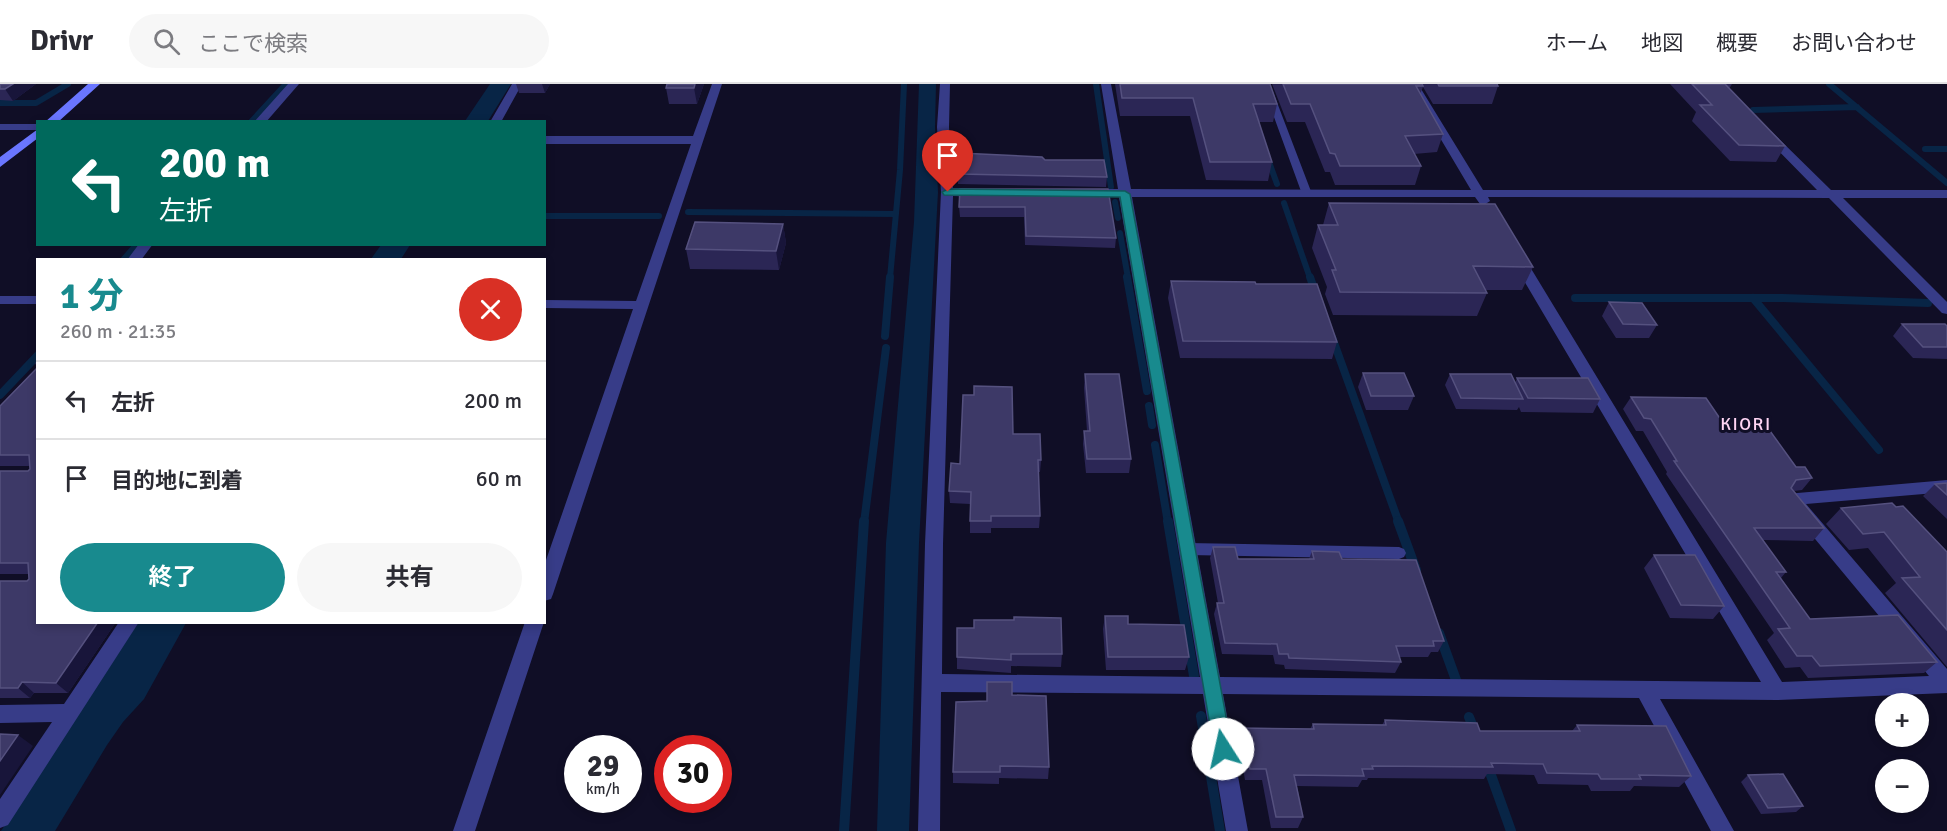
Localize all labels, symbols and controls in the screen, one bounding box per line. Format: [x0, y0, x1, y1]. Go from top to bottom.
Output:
search box [129, 14, 549, 68]
text: Drivr [30, 24, 93, 58]
icon: search [150, 25, 183, 58]
text: ここで検索 [198, 30, 308, 57]
text: ホーム [1546, 30, 1608, 56]
text: 地図 [1641, 30, 1683, 56]
text: 概要 [1716, 30, 1758, 56]
text: お問い合わせ [1791, 30, 1917, 56]
pin [922, 130, 973, 192]
text: 200 m [159, 138, 270, 189]
icon: arrive [931, 139, 964, 172]
icon: left [60, 144, 138, 222]
text: 左折 [159, 195, 213, 228]
text: 1 分 [60, 274, 123, 319]
button: close [459, 278, 522, 341]
text: 260 m · 21:35 [60, 319, 176, 344]
icon: left [60, 384, 93, 417]
text: 200 m [464, 387, 522, 414]
text: 左折 [111, 389, 155, 416]
district label: KIORI [1720, 413, 1772, 435]
icon: arrive [60, 462, 93, 495]
text: 60 m [476, 465, 522, 492]
text: 目的地に到着 [111, 467, 243, 494]
button: 終了 [60, 543, 285, 612]
button: 共有 [297, 543, 522, 612]
map controls [1875, 693, 1929, 813]
button: + [1875, 693, 1929, 747]
position arrow [1191, 717, 1255, 781]
speed limit sign: 30 [654, 735, 732, 813]
text: 29 [587, 748, 619, 785]
button: − [1875, 759, 1929, 813]
text: km/h [586, 780, 620, 798]

